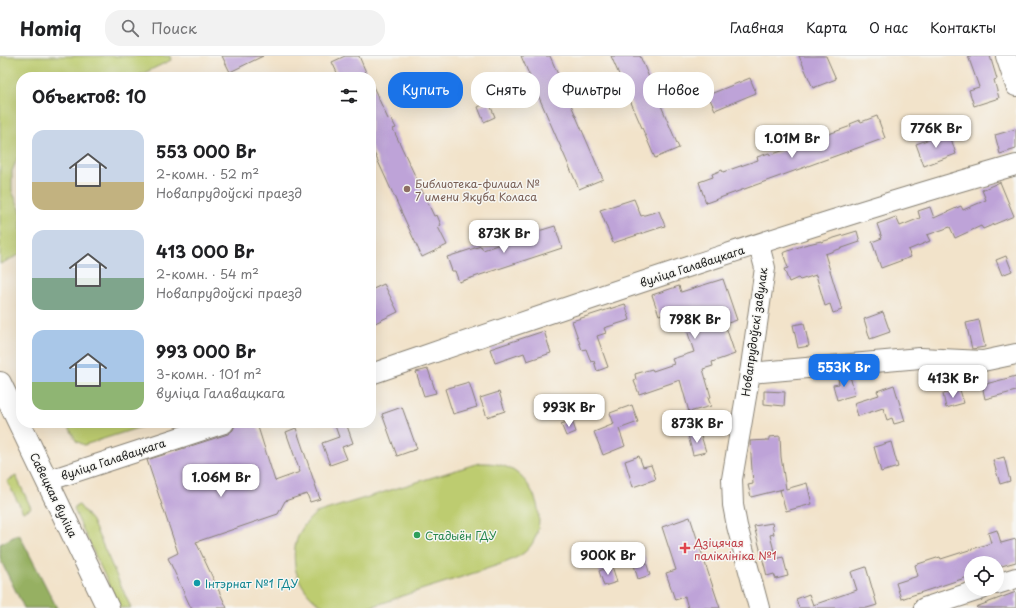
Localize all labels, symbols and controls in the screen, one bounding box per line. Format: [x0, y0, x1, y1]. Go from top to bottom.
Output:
search box [105, 10, 385, 46]
text: Homiq [20, 14, 81, 42]
text: Поиск [151, 16, 197, 39]
icon: search [119, 17, 141, 39]
text: Главная [730, 17, 784, 38]
text: Карта [806, 17, 847, 38]
text: О нас [869, 17, 908, 38]
text: Контакты [930, 17, 996, 38]
chip: Купить [388, 72, 463, 108]
chip: Снять [471, 72, 540, 108]
chip: Фильтры [548, 72, 635, 108]
chip: Новое [643, 72, 714, 108]
text: Объектов: 10 [32, 83, 146, 109]
icon: filters [338, 85, 360, 107]
pin: 776K Br [899, 115, 973, 149]
text: 776K Br [910, 118, 962, 137]
pin: 1.01M Br [751, 125, 833, 159]
text: 1.01M Br [764, 128, 820, 147]
text: 553 000 Br [156, 138, 256, 164]
icon: home [64, 146, 112, 194]
text: 2-комн. · 52 m² [156, 164, 259, 183]
place label: Библиотека-филиал № 7 имени Якуба Коласа [415, 175, 540, 205]
text: Новапрудоўскі праезд [156, 183, 302, 202]
marker: Библиотека-филиал № 7 имени Якуба Коласа [402, 184, 412, 194]
pin: 873K Br [467, 220, 541, 254]
text: 873K Br [478, 223, 530, 242]
text: 413 000 Br [156, 238, 254, 264]
street label: вуліца Галавацкага [637, 241, 747, 291]
icon: home [64, 246, 112, 294]
text: 2-комн. · 54 m² [156, 264, 259, 283]
street label: Новапрудоўскі завулак [737, 266, 772, 397]
text: Новапрудоўскі праезд [156, 283, 302, 302]
pin: 798K Br [658, 306, 732, 340]
text: 798K Br [669, 309, 721, 328]
text: 993 000 Br [156, 338, 256, 364]
icon: home [64, 346, 112, 394]
pin: 553K Br [807, 354, 881, 388]
text: 553K Br [818, 357, 870, 376]
text: 3-комн. · 101 m² [156, 364, 262, 383]
pin: 413K Br [916, 365, 990, 399]
text: 413K Br [927, 368, 979, 387]
text: вуліца Галавацкага [156, 383, 285, 402]
pin: 993K Br [532, 394, 606, 428]
text: 993K Br [543, 397, 595, 416]
pin: 873K Br [660, 410, 734, 444]
text: 873K Br [671, 413, 723, 432]
street label: вуліца Галавацкага [58, 434, 168, 484]
street label: Савецкая вуліца [26, 450, 82, 541]
pin: 1.06M Br [180, 464, 262, 498]
text: 1.06M Br [191, 467, 251, 486]
place label: Стадыён ГДУ [425, 527, 497, 544]
marker: Стадыён ГДУ [412, 530, 422, 540]
place label: Дзіцячая паліклініка №1 [693, 534, 777, 564]
pin: 900K Br [571, 542, 645, 576]
marker: Дзіцячая паліклініка №1 [679, 542, 691, 554]
text: 900K Br [580, 545, 636, 564]
map controls [964, 556, 1004, 596]
button: locate [964, 556, 1004, 596]
place label: Інтэрнат №1 ГДУ [205, 575, 298, 592]
marker: Інтэрнат №1 ГДУ [192, 578, 202, 588]

